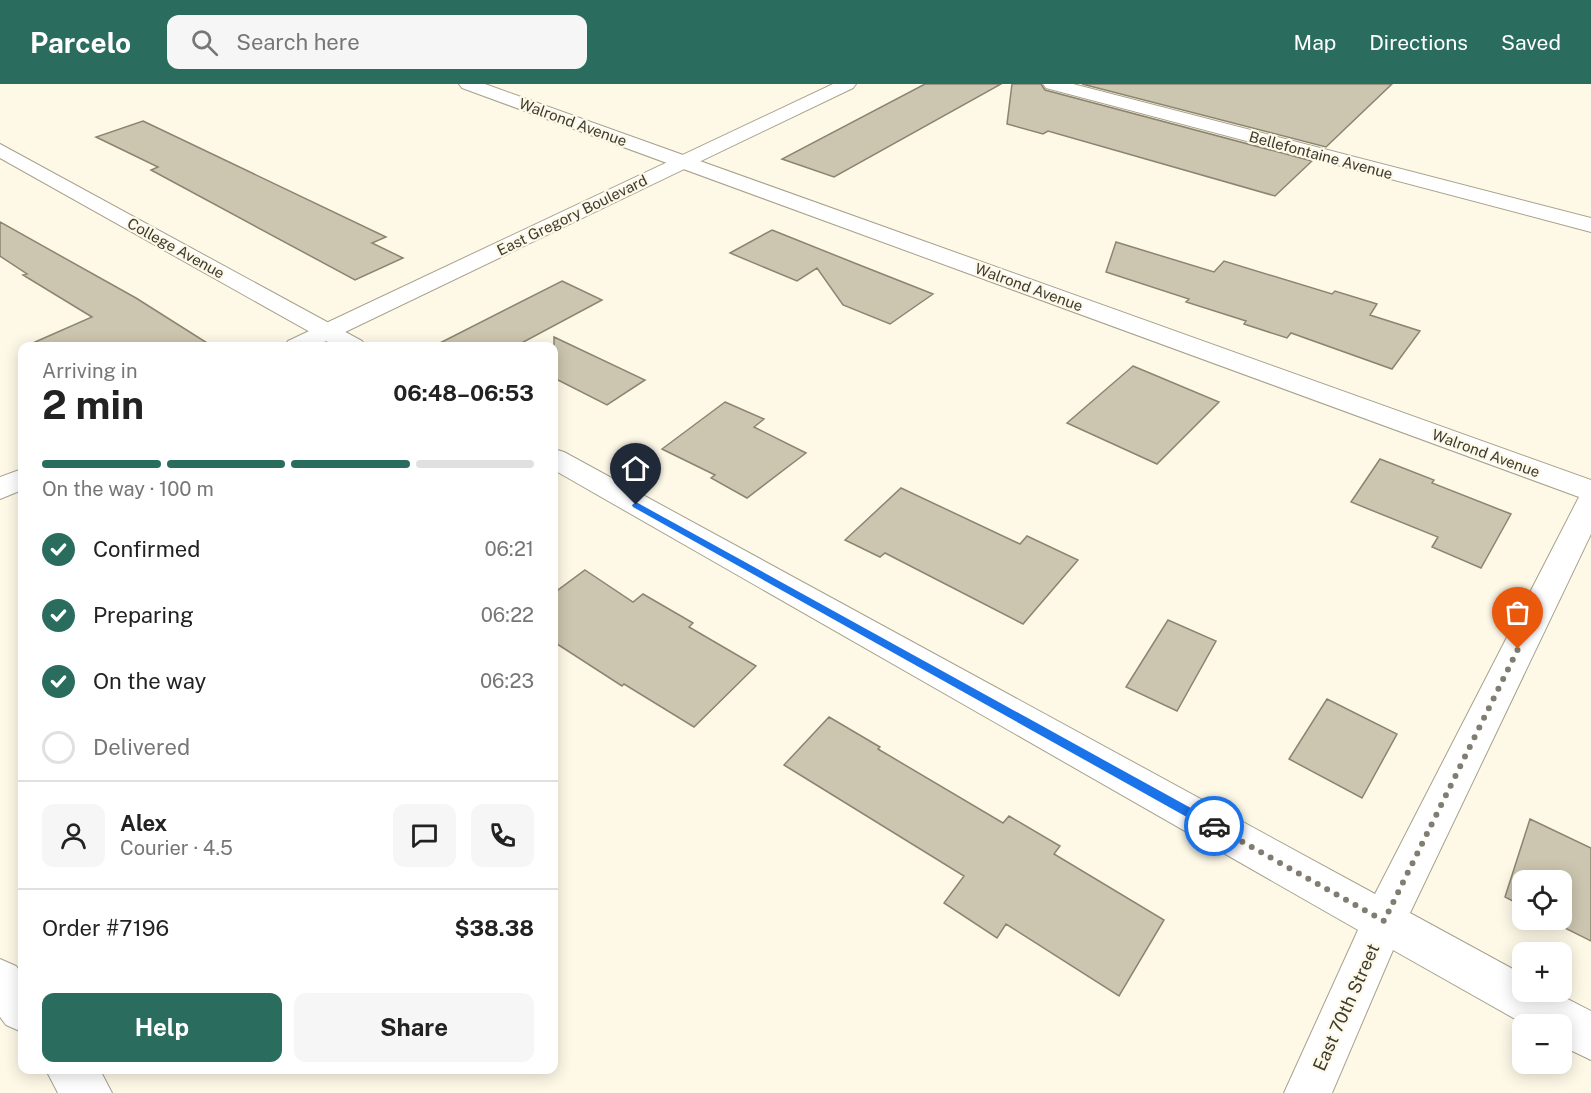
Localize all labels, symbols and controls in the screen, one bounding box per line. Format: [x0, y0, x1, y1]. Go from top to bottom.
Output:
search box [167, 15, 587, 69]
text: Parcelo [30, 26, 131, 59]
icon: search [188, 26, 221, 59]
text: Search here [236, 29, 360, 55]
text: Map [1294, 30, 1336, 55]
text: Directions [1369, 30, 1468, 55]
text: Saved [1501, 30, 1561, 55]
street label: Walrond Avenue [517, 95, 629, 149]
street label: Bellefontaine Avenue [1247, 128, 1395, 182]
street label: East Gregory Boulevard [494, 171, 650, 259]
street label: College Avenue [124, 214, 228, 282]
street label: Walrond Avenue [973, 260, 1085, 314]
text: Arriving in [42, 359, 137, 383]
text: 06:48–06:53 [393, 380, 534, 406]
text: 2 min [42, 382, 144, 428]
street label: Walrond Avenue [1430, 426, 1542, 480]
pin [610, 443, 661, 505]
icon: home [619, 452, 652, 485]
text: On the way · 100 m [42, 477, 214, 501]
icon: check [42, 533, 75, 566]
text: Confirmed [93, 536, 200, 562]
text: 06:21 [484, 537, 534, 561]
pin [1492, 587, 1543, 649]
icon: bag [1501, 596, 1534, 629]
icon: check [42, 599, 75, 632]
text: Preparing [93, 602, 194, 628]
text: 06:22 [481, 603, 534, 627]
icon: check [42, 665, 75, 698]
text: On the way [93, 668, 206, 694]
text: 06:23 [480, 669, 534, 693]
text: Delivered [93, 734, 190, 760]
courier [1184, 796, 1244, 856]
button: person [42, 804, 105, 867]
button: chat [393, 804, 456, 867]
button: phone [471, 804, 534, 867]
text: Alex [120, 810, 167, 836]
icon: car [1198, 810, 1231, 843]
text: Courier · 4.5 [120, 836, 233, 860]
map controls [1512, 870, 1572, 1074]
button: locate [1512, 870, 1572, 930]
text: Order #7196 [42, 915, 169, 941]
text: $38.38 [454, 915, 534, 941]
street label: East 70th Street [1309, 940, 1383, 1074]
button: + [1512, 942, 1572, 1002]
button: Help [42, 993, 282, 1062]
button: Share [294, 993, 534, 1062]
button: − [1512, 1014, 1572, 1074]

